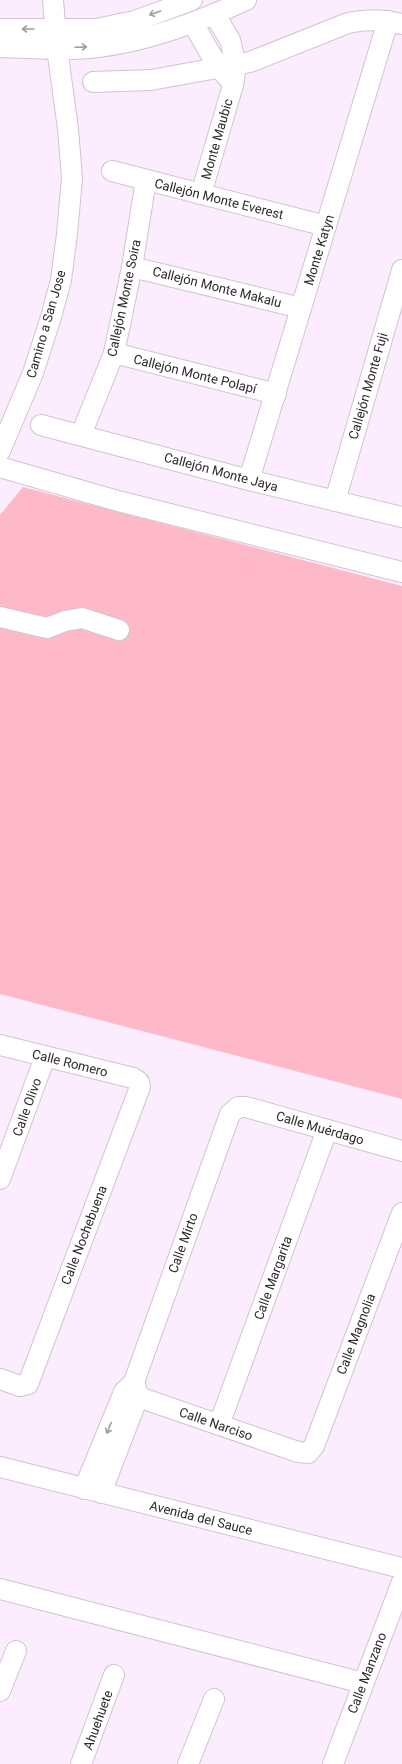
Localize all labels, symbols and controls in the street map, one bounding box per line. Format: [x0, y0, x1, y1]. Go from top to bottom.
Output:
one-way arrow [150, 10, 162, 18]
one-way arrow [22, 25, 35, 33]
one-way arrow [74, 44, 87, 51]
street label: Monte Maubic [198, 97, 236, 181]
street label: Callejón Monte Everest [153, 176, 285, 222]
street label: Monte Katyn [301, 213, 337, 287]
street label: Callejón Monte Soira [104, 238, 144, 358]
street label: Callejón Monte Makalu [151, 264, 283, 310]
street label: Camino a San Jose [23, 268, 69, 380]
street label: Callejón Monte Fuji [346, 331, 390, 441]
street label: Callejón Monte Polapí [132, 351, 259, 397]
street label: Callejón Monte Jaya [162, 450, 280, 494]
street label: Calle Romero [31, 1046, 109, 1080]
street label: Calle Olivo [10, 1076, 44, 1138]
street label: Calle Muérdago [274, 1108, 366, 1148]
street label: Calle Nochebuena [58, 1183, 110, 1287]
street label: Calle Mirto [165, 1211, 201, 1275]
street label: Calle Margarita [251, 1234, 295, 1322]
street label: Calle Magnolia [334, 1291, 378, 1377]
street label: Calle Narciso [177, 1404, 255, 1444]
one-way arrow [105, 1422, 113, 1434]
street label: Avenida del Sauce [148, 1498, 254, 1538]
street label: Calle Manzano [345, 1630, 389, 1716]
street label: Ahuehuete [80, 1688, 116, 1752]

